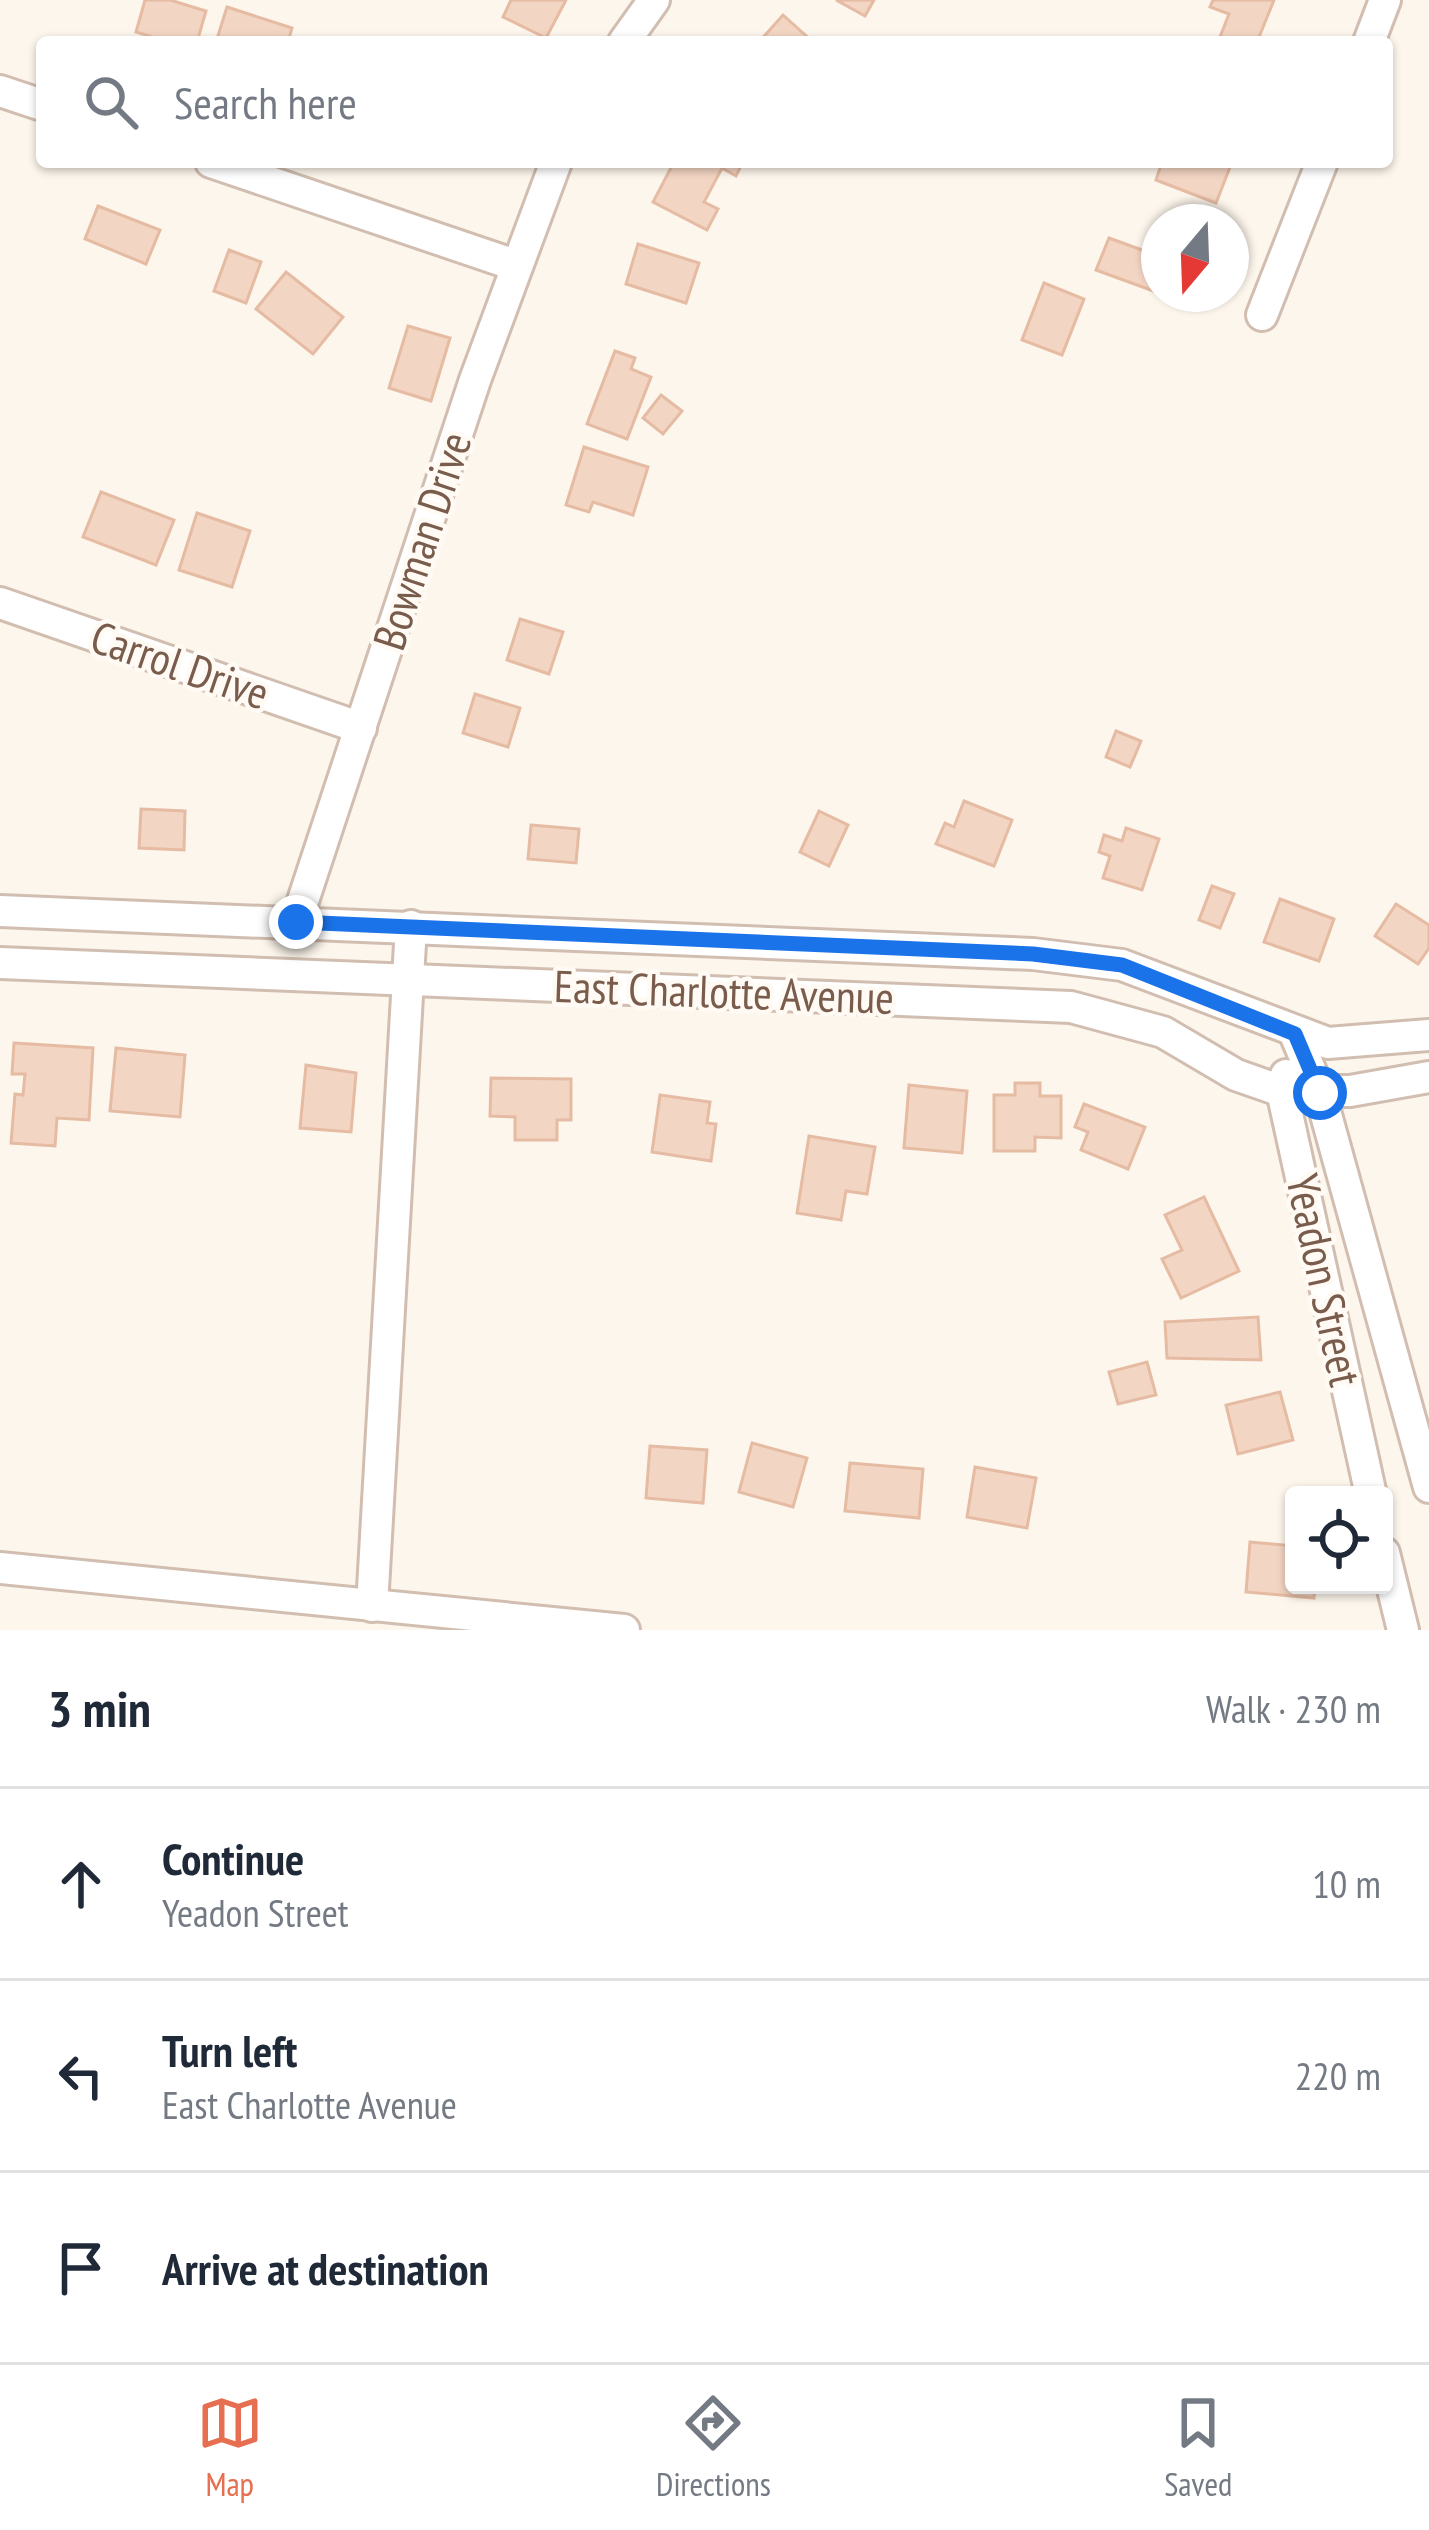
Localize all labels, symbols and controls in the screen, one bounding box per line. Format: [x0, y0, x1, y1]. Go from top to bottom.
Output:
search box [36, 36, 1393, 168]
icon: search [78, 69, 144, 135]
text: Search here [174, 73, 357, 131]
north arrow [1141, 204, 1249, 312]
street label: Bowman Drive [359, 425, 483, 657]
street label: Carrol Drive [84, 607, 277, 721]
route end [269, 895, 323, 949]
street label: East Charlotte Avenue [553, 956, 895, 1026]
route start [1293, 1066, 1347, 1120]
street label: Yeadon Street [1274, 1169, 1376, 1392]
map controls [1285, 1486, 1393, 1594]
button: locate [1285, 1486, 1393, 1594]
text: 3 min [48, 1675, 151, 1741]
text: Walk · 230 m [1206, 1683, 1381, 1734]
text: Continue [162, 1829, 304, 1887]
icon: ahead [48, 1851, 114, 1917]
text: 10 m [1312, 1858, 1381, 1909]
text: Yeadon Street [162, 1887, 349, 1938]
text: Turn left [162, 2021, 297, 2079]
icon: left [48, 2043, 114, 2109]
text: 220 m [1295, 2050, 1381, 2101]
text: East Charlotte Avenue [162, 2079, 457, 2130]
icon: arrive [48, 2235, 114, 2301]
text: Arrive at destination [162, 2239, 489, 2297]
tab: Map [197, 2390, 263, 2505]
tab: Directions [656, 2390, 771, 2505]
tab: Saved [1164, 2390, 1232, 2505]

